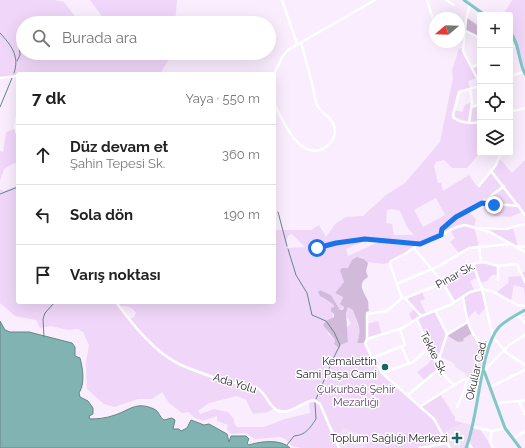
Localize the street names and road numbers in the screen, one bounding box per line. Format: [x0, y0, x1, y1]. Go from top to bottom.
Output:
street label: Pınar Sk. [433, 259, 477, 291]
street label: Tekke Sk. [417, 329, 450, 377]
street label: Okullar Cad. [463, 339, 490, 402]
street label: Ada Yolu [212, 371, 258, 396]

